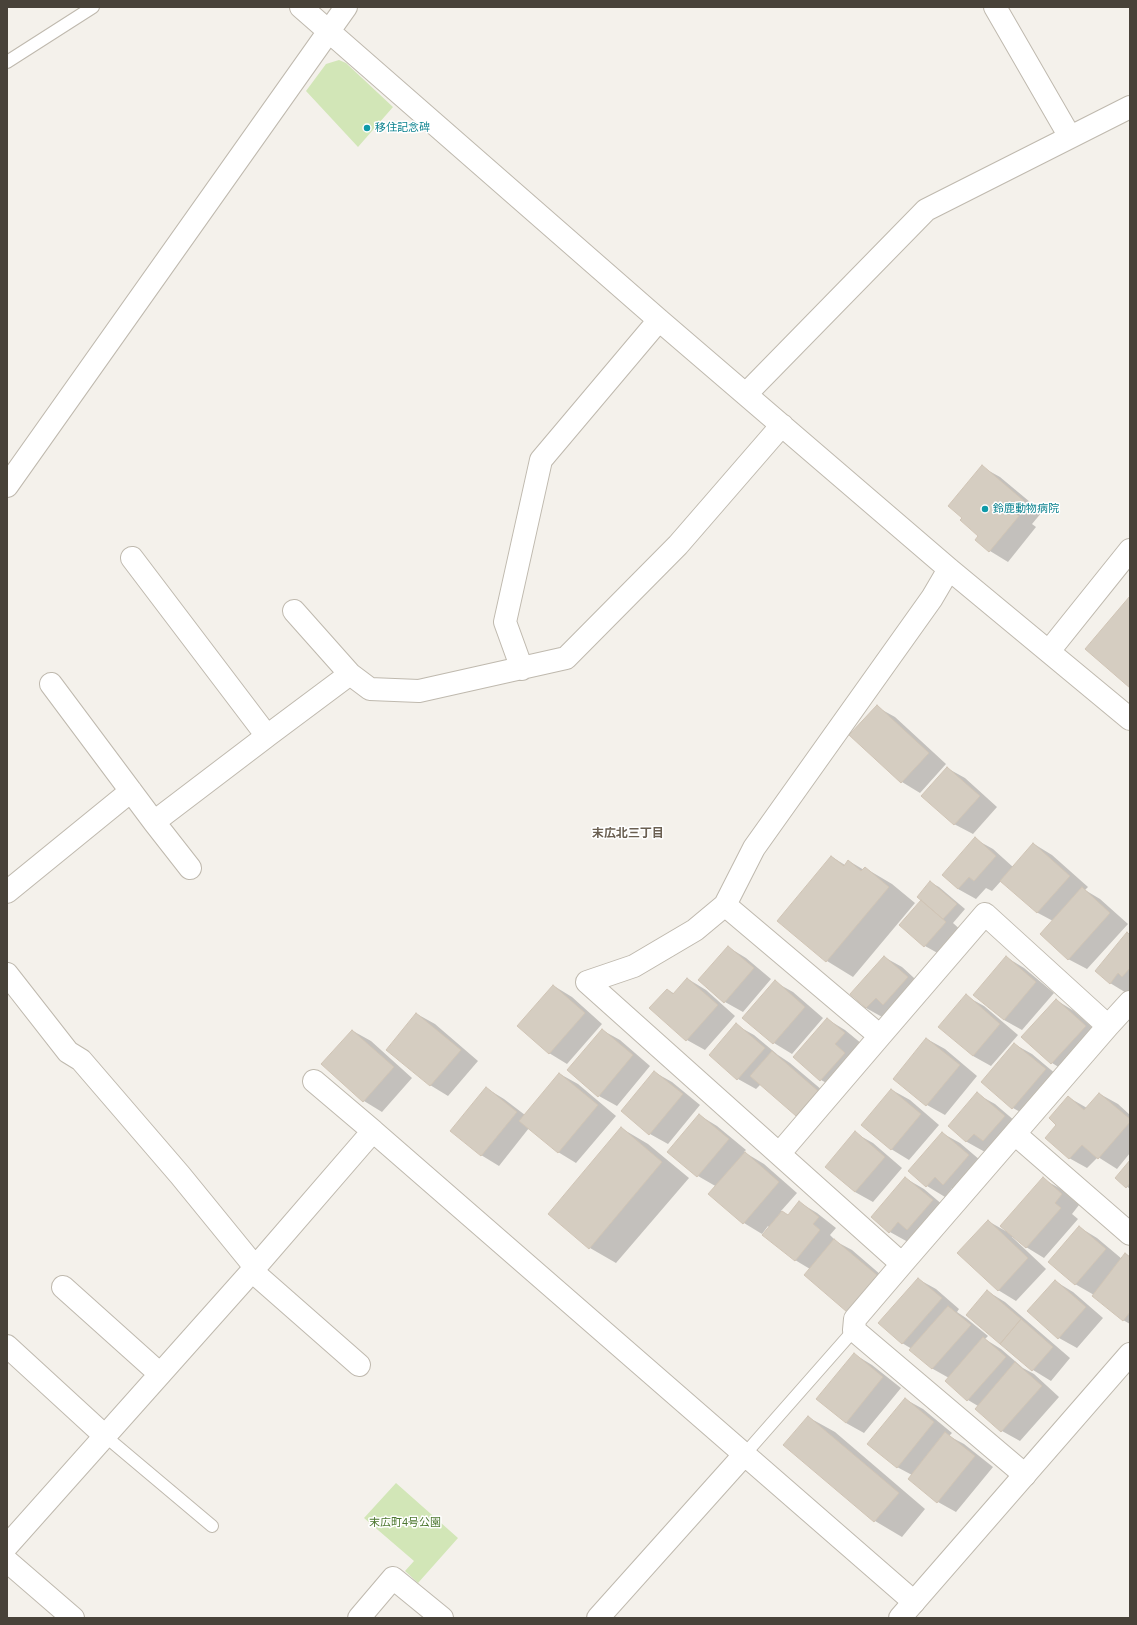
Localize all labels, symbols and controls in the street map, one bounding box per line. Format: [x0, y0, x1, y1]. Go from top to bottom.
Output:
place label: 移住記念碑 [375, 121, 430, 135]
marker: 移住記念碑 [362, 123, 372, 133]
place label: 鈴鹿動物病院 [993, 502, 1059, 516]
marker: 鈴鹿動物病院 [980, 504, 990, 514]
district label: 末広北三丁目 [592, 827, 664, 841]
park label: 末広町4号公園 [369, 1516, 441, 1530]

